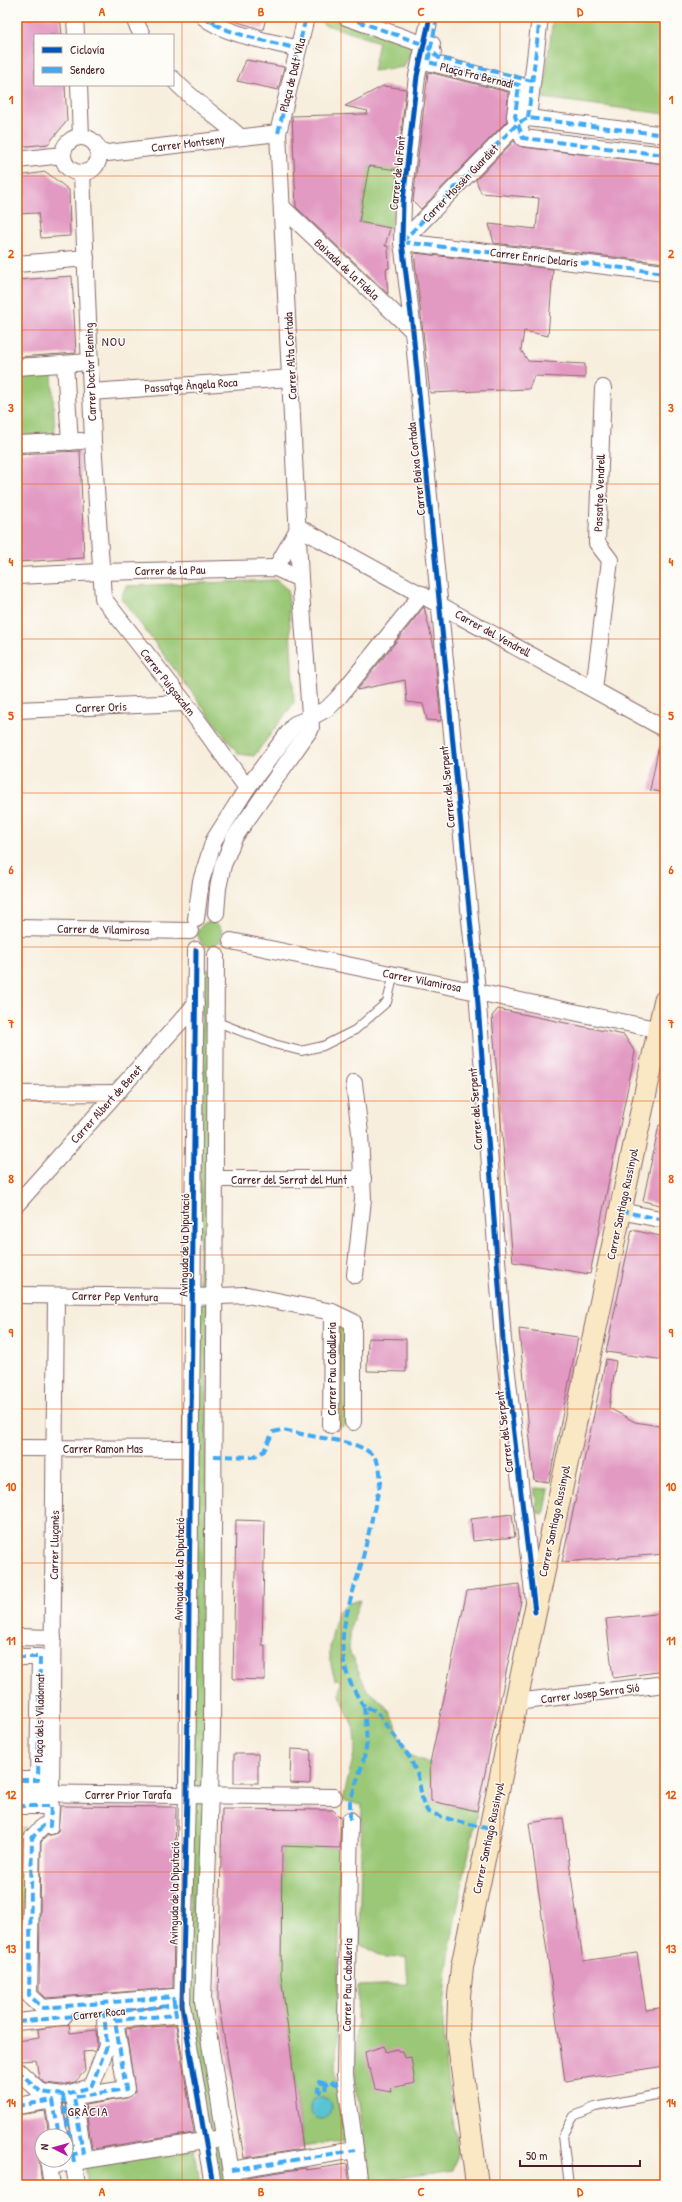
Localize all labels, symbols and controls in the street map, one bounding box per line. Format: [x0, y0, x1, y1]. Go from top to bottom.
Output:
text: A [99, 2, 106, 20]
text: B [258, 2, 265, 20]
text: C [417, 2, 425, 20]
text: D [577, 2, 584, 20]
legend [34, 34, 174, 86]
street label: Plaça de Dalt Vila [275, 36, 309, 114]
text: Ciclovía [70, 41, 104, 58]
street label: Plaça Fra Bernadí [438, 58, 516, 92]
text: Sendero [70, 61, 105, 78]
text: 1 [9, 90, 14, 108]
text: 1 [669, 90, 674, 108]
street label: Carrer Montseny [150, 130, 226, 156]
street label: Carrer de la Font [385, 134, 409, 211]
street label: Carrer Mossèn Guardiet [418, 139, 502, 226]
street label: Baixada de la Fidela [311, 234, 383, 304]
street label: Carrer Enric Delaris [489, 243, 579, 271]
text: 2 [8, 244, 15, 262]
text: 2 [668, 244, 675, 262]
street label: Carrer Alta Cortada [279, 312, 301, 400]
street label: Carrer Doctor Fleming [80, 323, 100, 421]
district label: NOU [102, 332, 126, 350]
street label: Passatge Àngela Roca [144, 373, 238, 397]
text: 3 [8, 398, 14, 416]
text: 3 [668, 398, 674, 416]
street label: Carrer Baixa Cortada [403, 421, 429, 516]
street label: Passatge Vendrell [589, 453, 609, 532]
text: 4 [9, 552, 14, 570]
text: 4 [669, 552, 674, 570]
street label: Carrer de la Pau [134, 561, 206, 579]
street label: Carrer del Vendrell [452, 605, 535, 661]
street label: Carrer Puigsacalm [136, 645, 200, 719]
street label: Carrer Orís [75, 698, 127, 716]
text: 5 [8, 706, 14, 724]
text: 5 [668, 706, 674, 724]
street label: Carrer del Serpent [435, 744, 459, 829]
text: 6 [8, 860, 14, 878]
text: 6 [668, 860, 674, 878]
street label: Carrer de Vilamirosa [57, 920, 149, 938]
street label: Carrer Vilamirosa [381, 964, 463, 996]
text: 7 [7, 1014, 15, 1032]
text: 7 [667, 1014, 675, 1032]
street label: Carrer Albert de Benet [66, 1060, 146, 1147]
street label: Carrer del Serpent [464, 1066, 486, 1151]
street label: Carrer Santiago Russinyol [602, 1146, 642, 1261]
text: 8 [8, 1169, 14, 1187]
text: 8 [668, 1169, 674, 1187]
street label: Carrer del Serrat del Munt [231, 1171, 348, 1188]
street label: Avinguda de la Diputació [175, 1193, 193, 1297]
street label: Carrer Pep Ventura [72, 1287, 159, 1305]
street label: Carrer Pau Caballeria [323, 1322, 340, 1416]
text: 9 [9, 1323, 14, 1341]
text: 9 [669, 1323, 674, 1341]
street label: Carrer del Serpent [490, 1389, 517, 1474]
street label: Carrer Ramon Mas [63, 1440, 144, 1457]
street label: Carrer Santiago Russinyol [534, 1463, 574, 1578]
text: 10 [6, 1477, 16, 1495]
text: 10 [666, 1477, 676, 1495]
street label: Carrer Lluçanès [45, 1510, 63, 1580]
street label: Avinguda de la Diputació [170, 1517, 188, 1621]
text: 11 [6, 1631, 16, 1649]
text: 11 [666, 1631, 676, 1649]
street label: Plaça dels Viladomat [30, 1672, 48, 1763]
street label: Carrer Josep Serra Sió [540, 1678, 640, 1707]
street label: Carrer Santiago Russinyol [468, 1780, 508, 1895]
text: 12 [6, 1785, 17, 1803]
text: 12 [666, 1785, 677, 1803]
street label: Carrer Prior Tarafa [85, 1786, 172, 1803]
street label: Avinguda de la Diputació [165, 1841, 183, 1945]
street label: Carrer Pau Caballeria [338, 1938, 356, 2032]
text: 13 [6, 1939, 16, 1957]
text: 13 [666, 1939, 676, 1957]
street label: Carrer Roca [72, 2002, 126, 2024]
text: 14 [6, 2093, 16, 2111]
text: 14 [666, 2093, 676, 2111]
district label: GRÀCIA [67, 2102, 109, 2120]
north arrow [34, 2128, 74, 2168]
scale bar [520, 2142, 640, 2168]
text: N [37, 2143, 51, 2151]
text: 50 m [526, 2147, 547, 2164]
text: A [99, 2182, 106, 2200]
text: B [258, 2182, 265, 2200]
text: C [417, 2182, 425, 2200]
text: D [577, 2182, 584, 2200]

